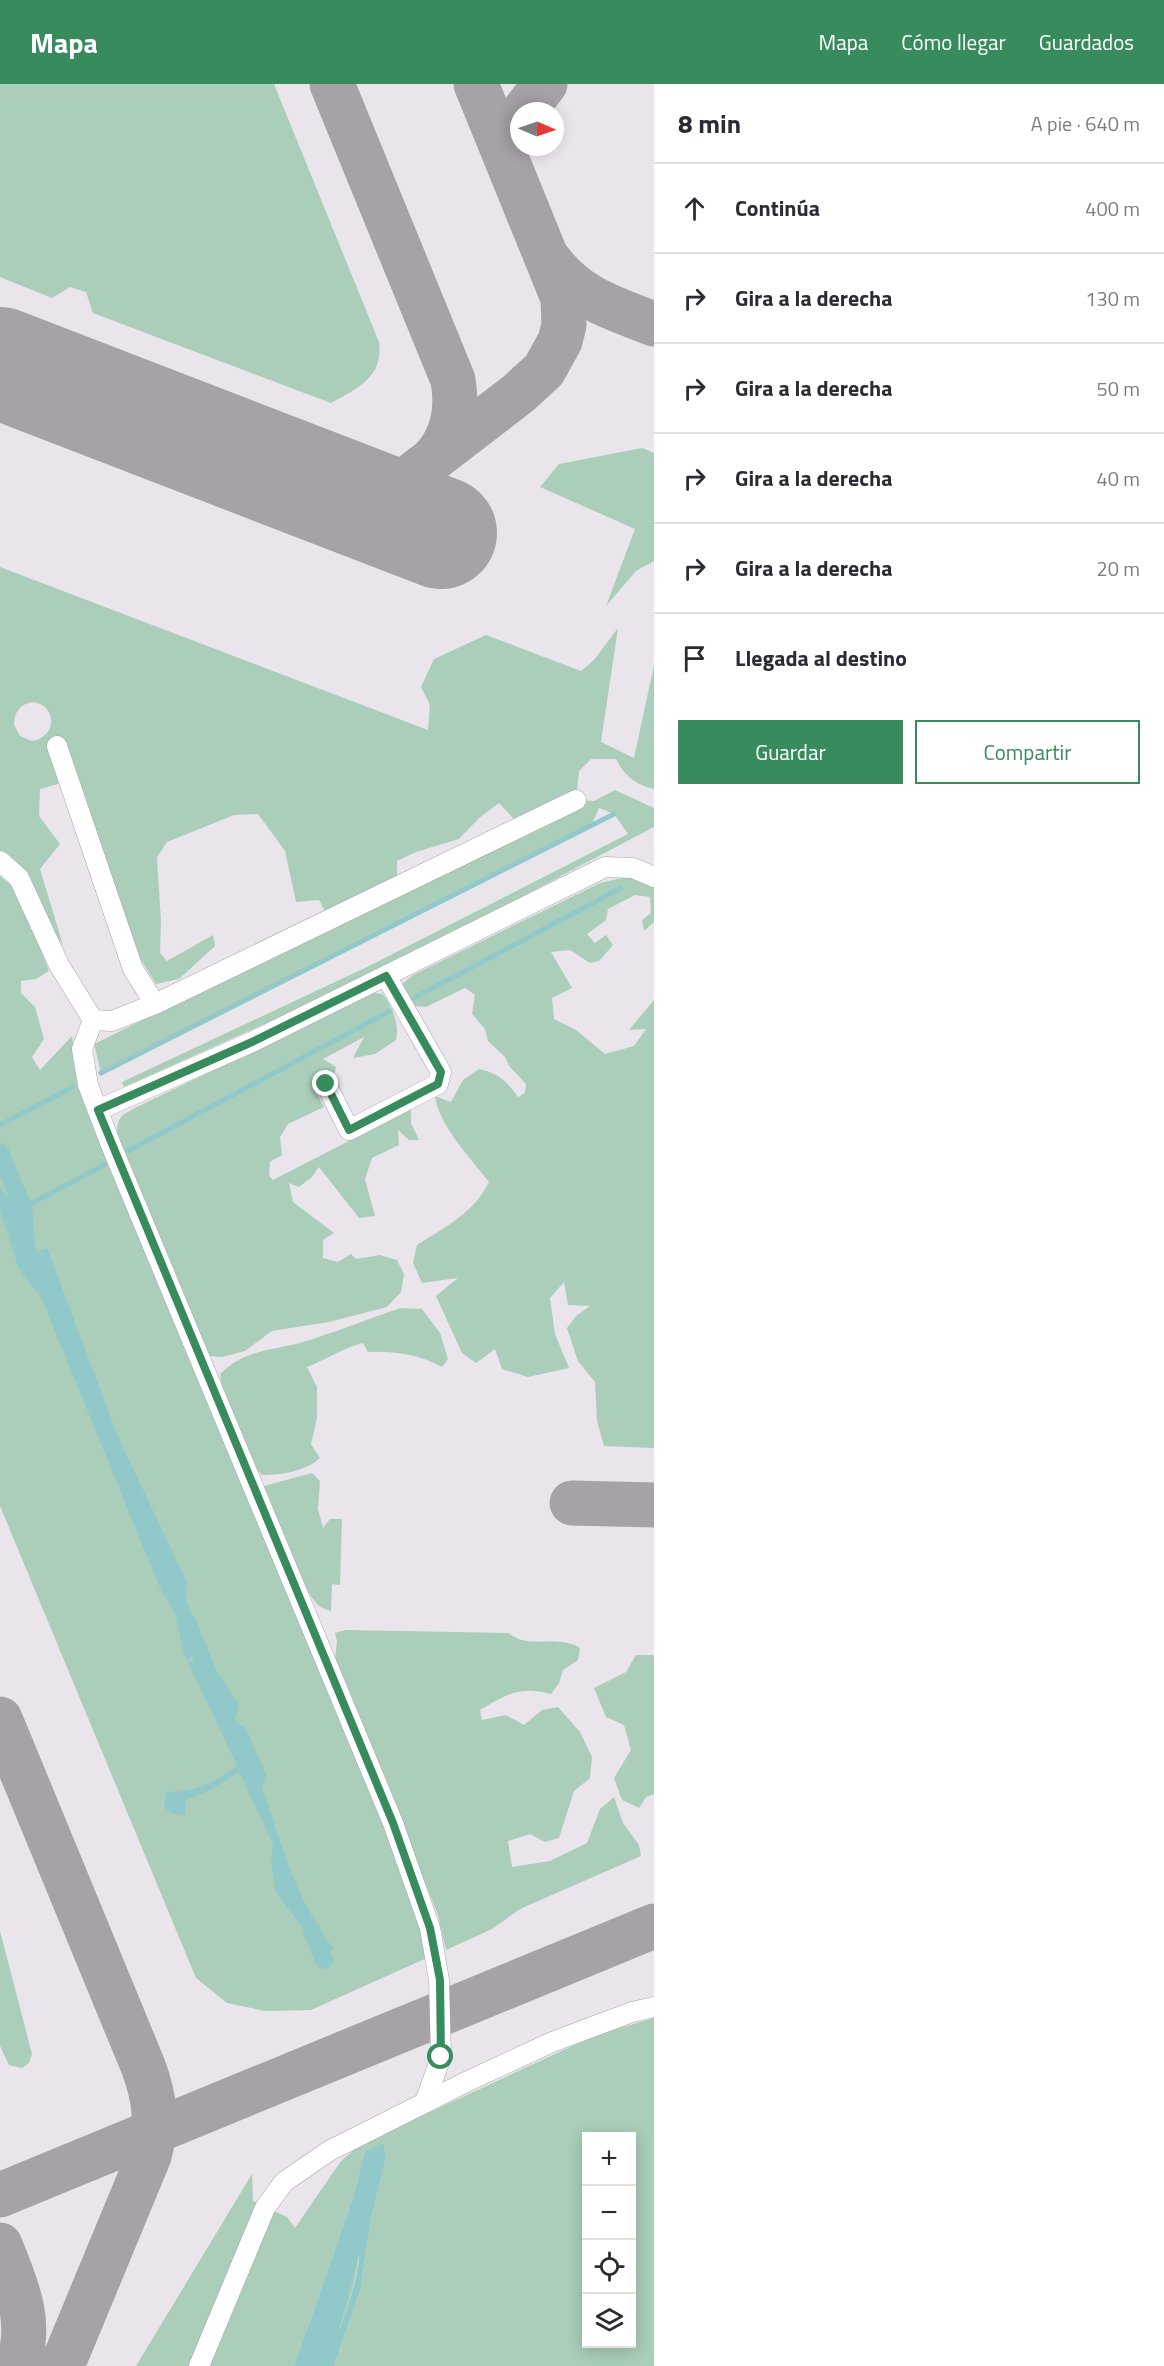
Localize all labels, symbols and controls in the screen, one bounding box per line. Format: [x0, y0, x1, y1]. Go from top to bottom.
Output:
text: Mapa [30, 21, 98, 64]
text: Mapa [819, 26, 868, 58]
text: Cómo llegar [901, 26, 1006, 58]
text: Guardados [1039, 26, 1134, 58]
north arrow [510, 102, 564, 156]
text: 8 min [678, 104, 741, 143]
text: A pie · 640 m [1031, 108, 1140, 139]
text: Continúa [735, 191, 820, 225]
icon: ahead [678, 192, 711, 225]
text: 400 m [1085, 193, 1140, 224]
text: Gira a la derecha [735, 281, 892, 315]
icon: right [678, 282, 711, 315]
text: 130 m [1085, 283, 1140, 314]
text: Gira a la derecha [735, 371, 892, 405]
icon: right [678, 372, 711, 405]
text: 50 m [1096, 373, 1140, 404]
text: Gira a la derecha [735, 461, 892, 495]
icon: right [678, 462, 711, 495]
text: 40 m [1096, 463, 1140, 494]
text: Gira a la derecha [735, 551, 892, 585]
icon: right [678, 552, 711, 585]
text: 20 m [1096, 553, 1140, 584]
text: Llegada al destino [735, 641, 907, 675]
icon: arrive [678, 642, 711, 675]
button: Guardar [678, 720, 903, 784]
button: Compartir [915, 720, 1140, 784]
route end [312, 1070, 338, 1096]
route start [427, 2043, 453, 2069]
map controls [582, 2132, 636, 2348]
button: + [582, 2132, 636, 2186]
button: − [582, 2186, 636, 2240]
button: locate [582, 2240, 636, 2294]
button: layers [582, 2294, 636, 2348]

